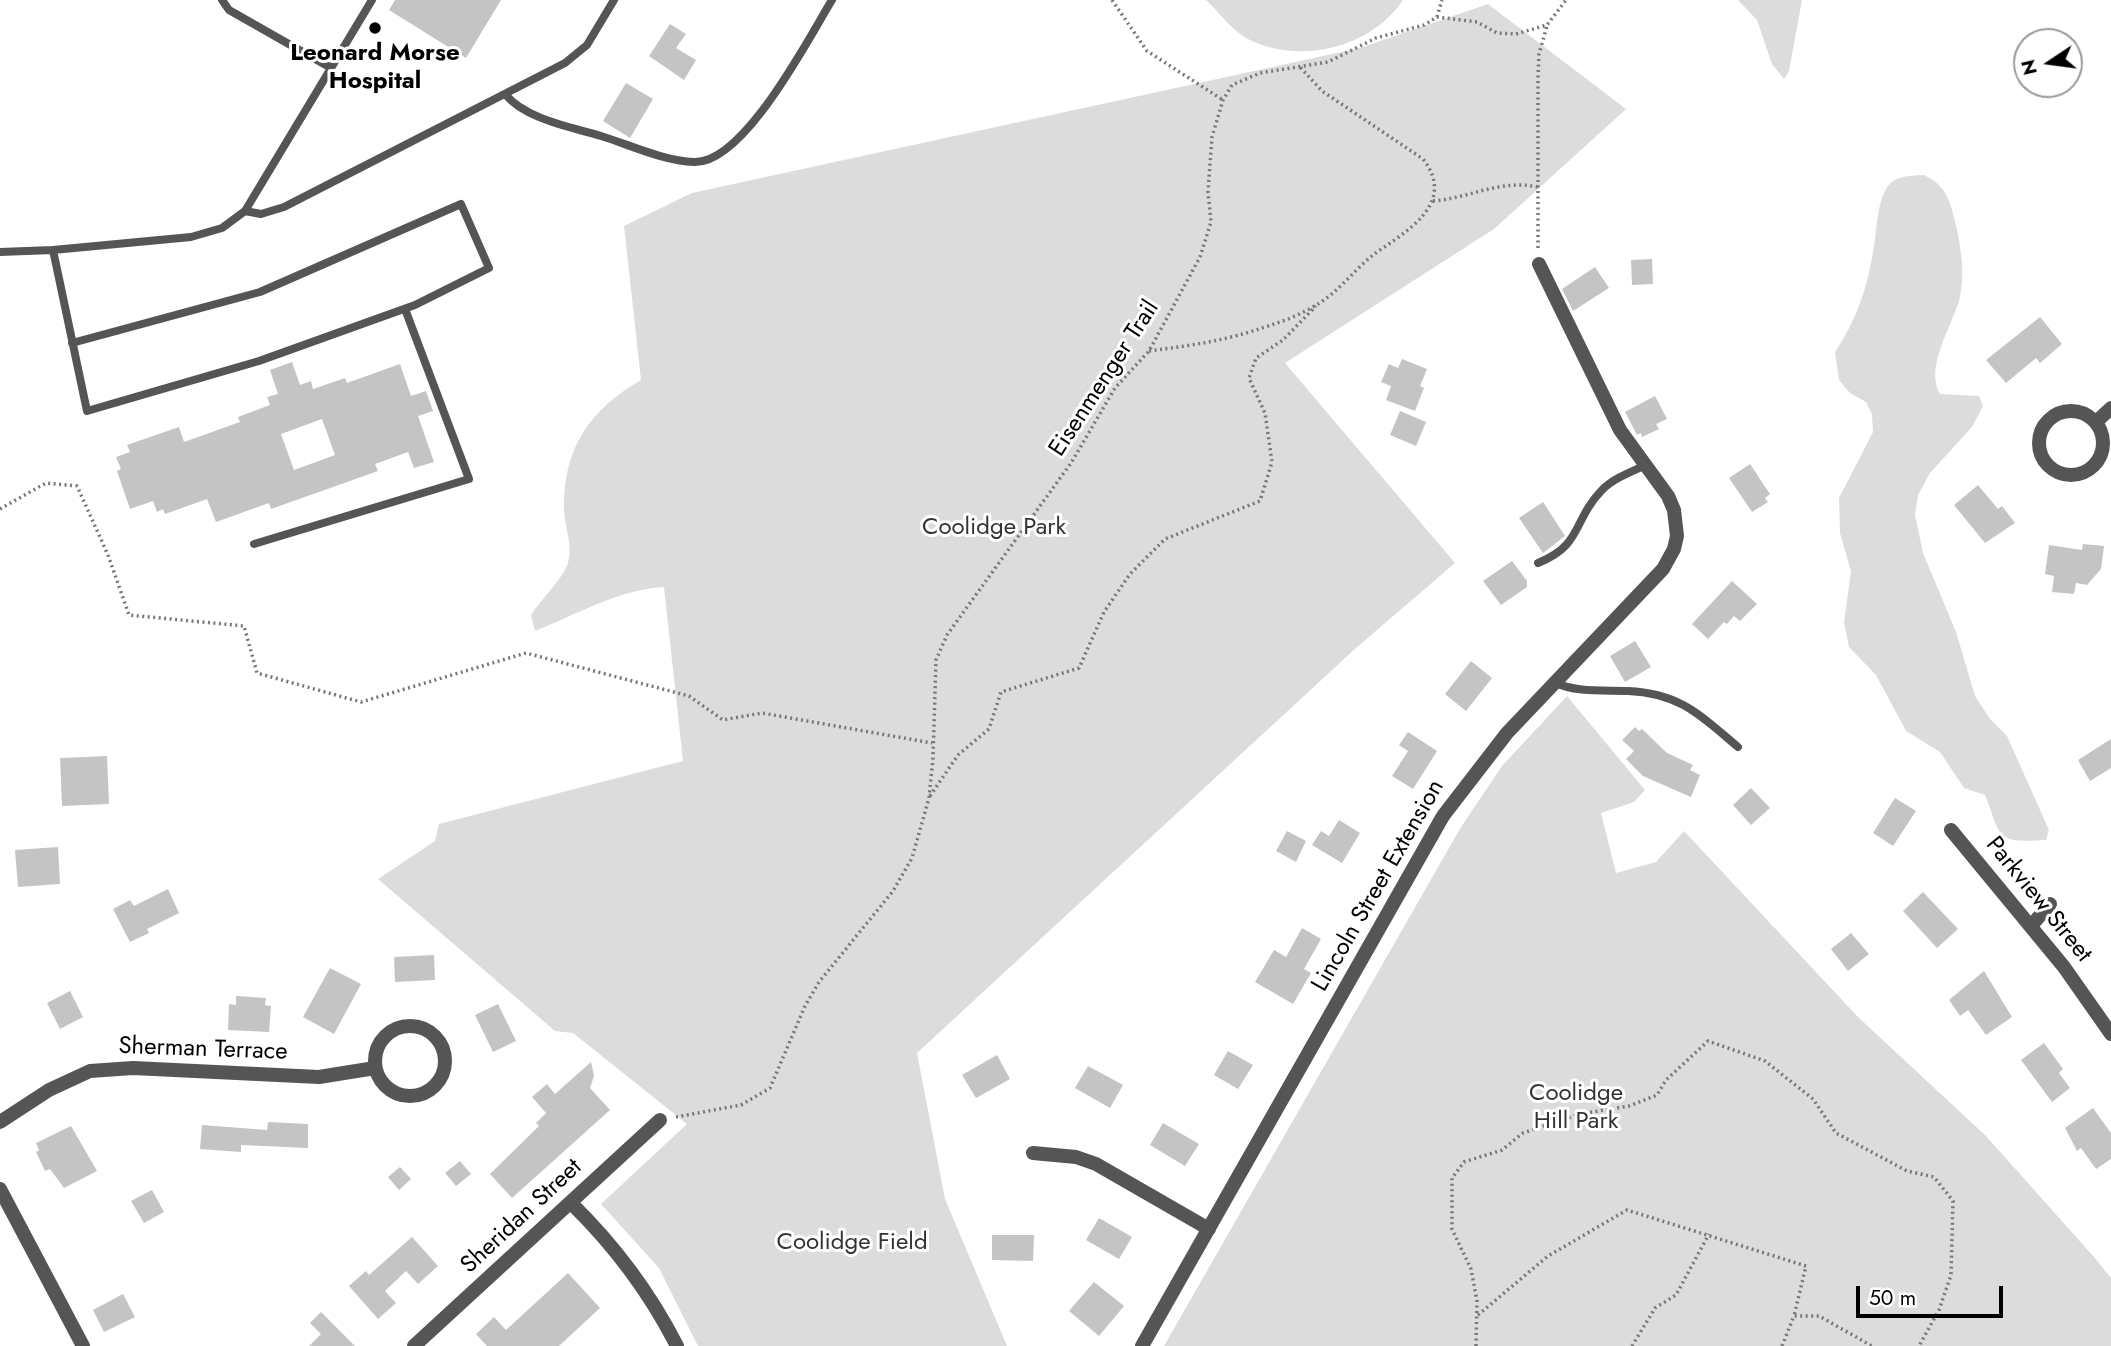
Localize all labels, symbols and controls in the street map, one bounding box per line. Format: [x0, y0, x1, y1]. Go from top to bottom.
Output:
marker: Leonard Morse Hospital [367, 20, 383, 36]
north arrow [2013, 28, 2083, 98]
place label: Leonard Morse Hospital [290, 40, 460, 96]
text: N [2014, 57, 2044, 78]
street label: Eisenmenger Trail [1044, 296, 1166, 462]
park label: Coolidge Park [922, 514, 1066, 542]
street label: Lincoln Street Extension [1307, 775, 1451, 997]
street label: Parkview Street [1979, 832, 2097, 968]
street label: Sherman Terrace [118, 1033, 288, 1067]
park label: Coolidge Hill Park [1529, 1080, 1623, 1136]
street label: Sheridan Street [456, 1154, 588, 1280]
park label: Coolidge Field [776, 1229, 928, 1257]
scale bar [1859, 1272, 2006, 1316]
text: 50 m [1869, 1283, 1916, 1313]

